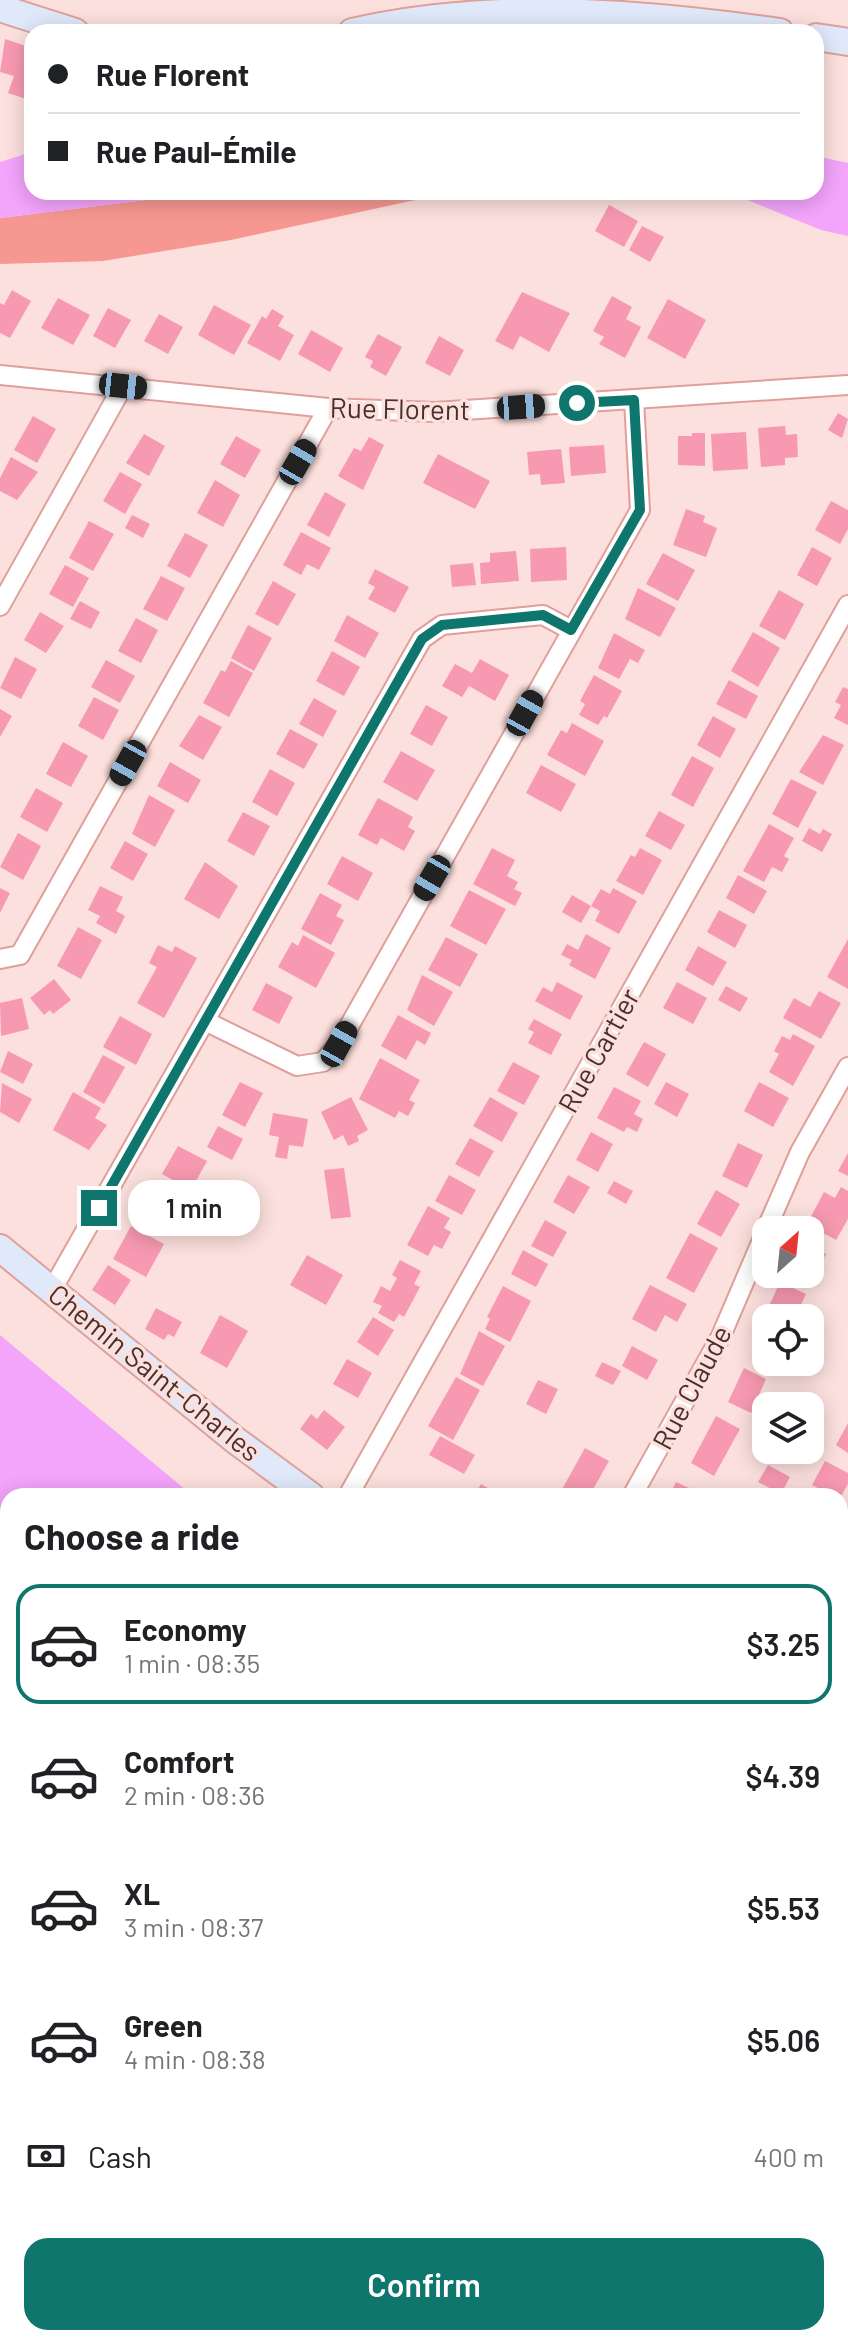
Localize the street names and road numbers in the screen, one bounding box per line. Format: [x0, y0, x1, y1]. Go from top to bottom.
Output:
street label: Rue Florent [329, 390, 471, 426]
street label: Rue Cartier [550, 982, 646, 1118]
street label: Chemin Saint-Charles [42, 1276, 268, 1468]
street label: Rue Claude [644, 1319, 738, 1455]

